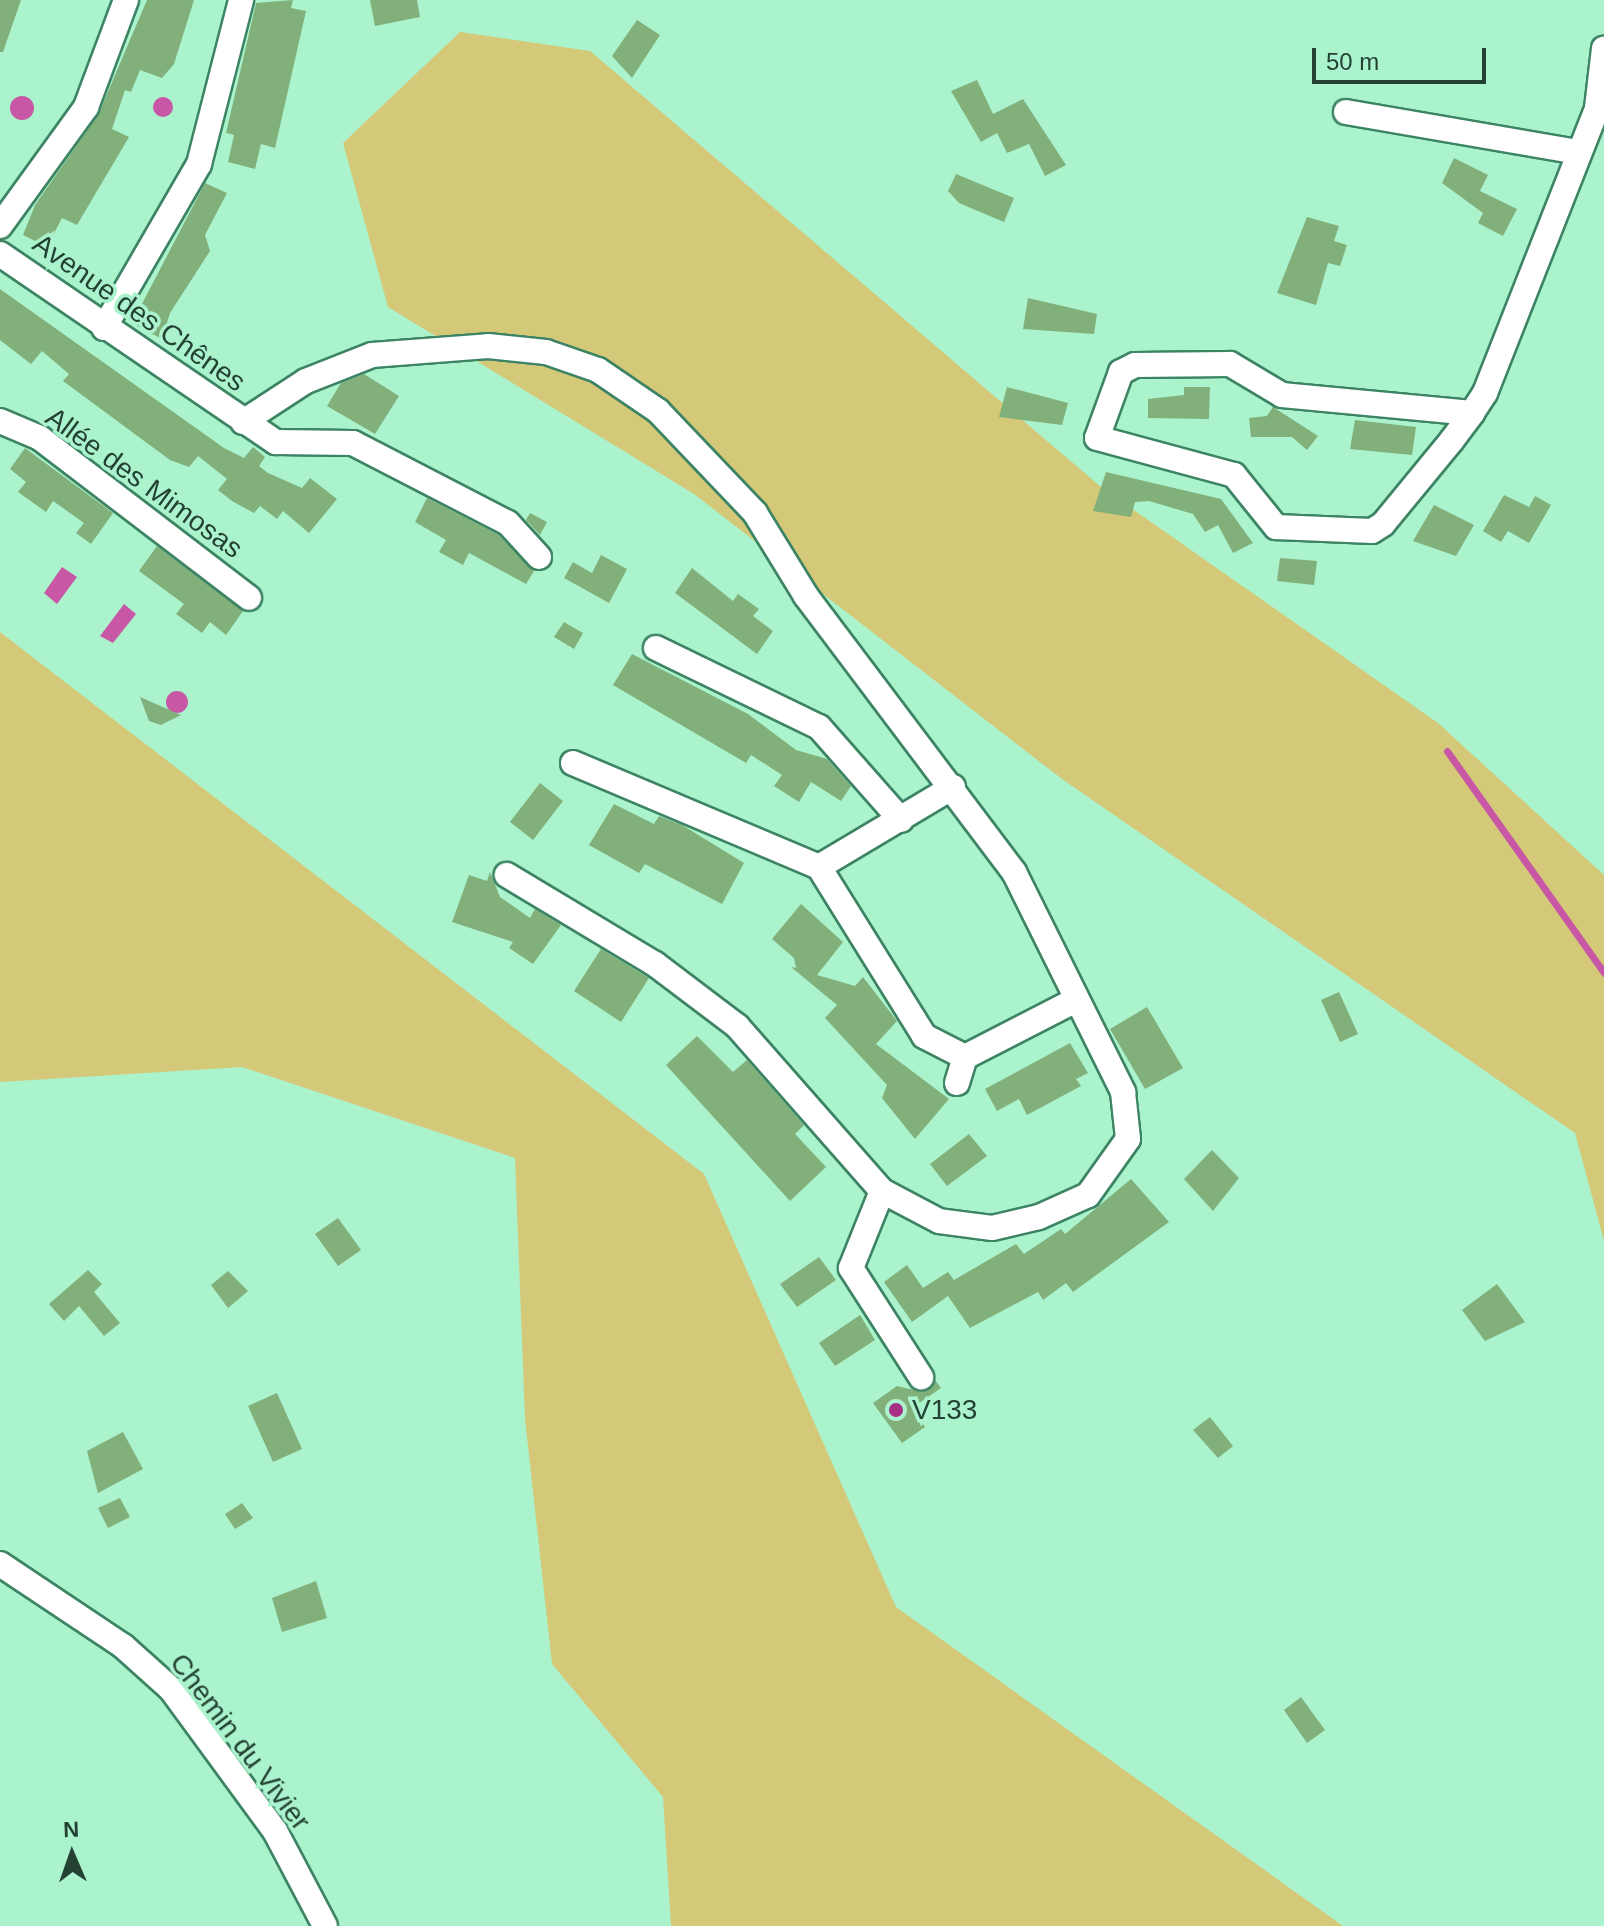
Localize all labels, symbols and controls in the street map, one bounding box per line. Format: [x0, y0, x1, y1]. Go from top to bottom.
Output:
scale bar [1316, 32, 1490, 82]
text: 50 m [1326, 48, 1379, 75]
street label: Avenue des Chênes [26, 227, 252, 399]
street label: Allée des Mimosas [39, 400, 249, 566]
place label: V133 [912, 1393, 977, 1427]
marker: V133 [887, 1401, 905, 1419]
street label: Chemin du Vivier [163, 1647, 317, 1837]
north arrow [32, 1814, 112, 1894]
text: N [63, 1817, 80, 1842]

